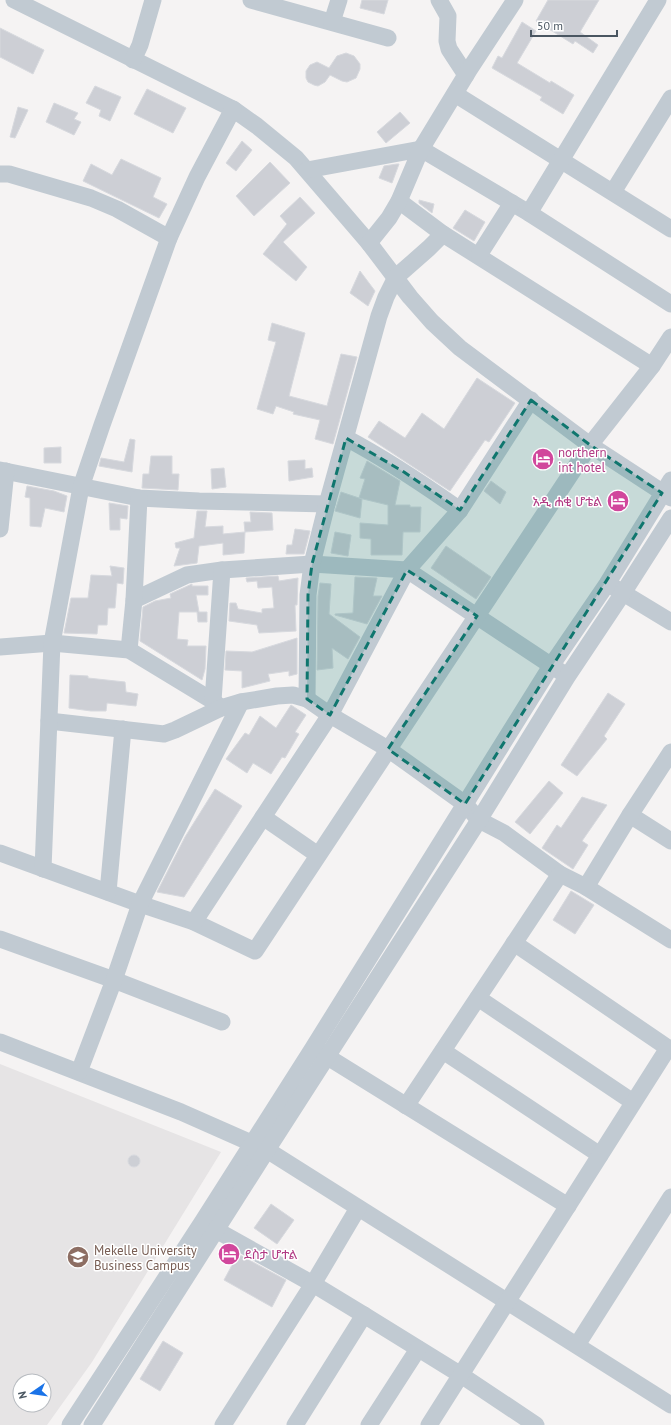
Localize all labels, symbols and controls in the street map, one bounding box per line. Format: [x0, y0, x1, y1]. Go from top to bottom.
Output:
scale bar [531, 12, 617, 38]
text: 50 m [537, 18, 563, 33]
place label: northern int hotel [558, 444, 607, 476]
hotel icon: northern int hotel [530, 446, 556, 472]
hotel icon: አዲ ሐቂ ሆቴል [605, 488, 631, 514]
place label: አዲ ሐቂ ሆቴል [532, 493, 602, 510]
hotel icon: ደስታ ሆተል [216, 1241, 242, 1267]
place label: Mekelle University Business Campus [94, 1242, 197, 1274]
school or university icon: Mekelle University Business Campus [65, 1244, 91, 1270]
place label: ደስታ ሆተል [244, 1246, 298, 1263]
north arrow [12, 1373, 52, 1413]
text: N [15, 1390, 30, 1400]

